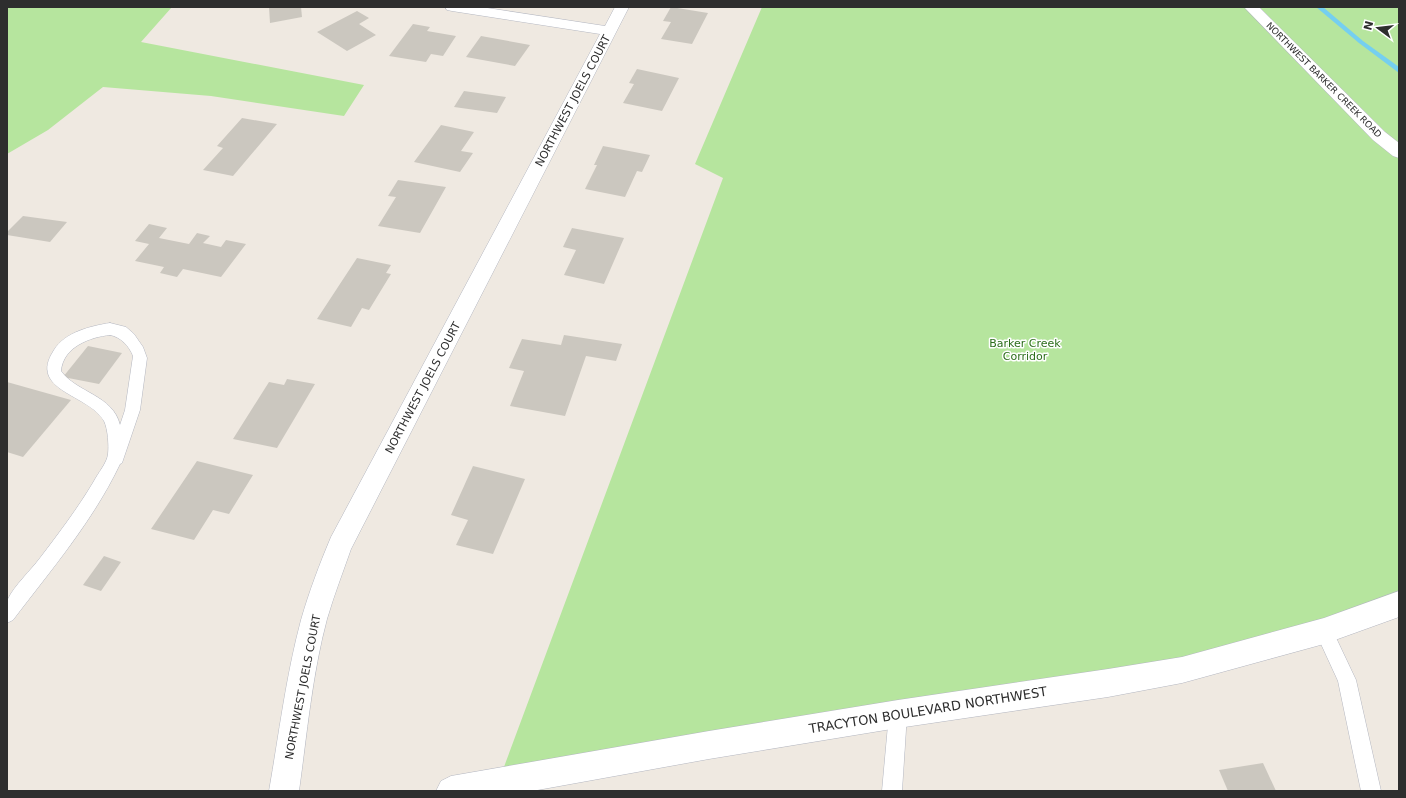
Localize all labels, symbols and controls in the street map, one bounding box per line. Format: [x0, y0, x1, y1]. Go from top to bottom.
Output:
north arrow [1358, 8, 1398, 48]
street label: NORTHWEST BARKER CREEK ROAD [1264, 20, 1384, 140]
street label: NORTHWEST JOELS COURT [533, 33, 613, 169]
street label: NORTHWEST JOELS COURT [383, 320, 463, 456]
park label: Barker Creek Corridor [989, 337, 1061, 363]
street label: NORTHWEST JOELS COURT [283, 613, 323, 760]
street label: TRACYTON BOULEVARD NORTHWEST [807, 684, 1048, 736]

